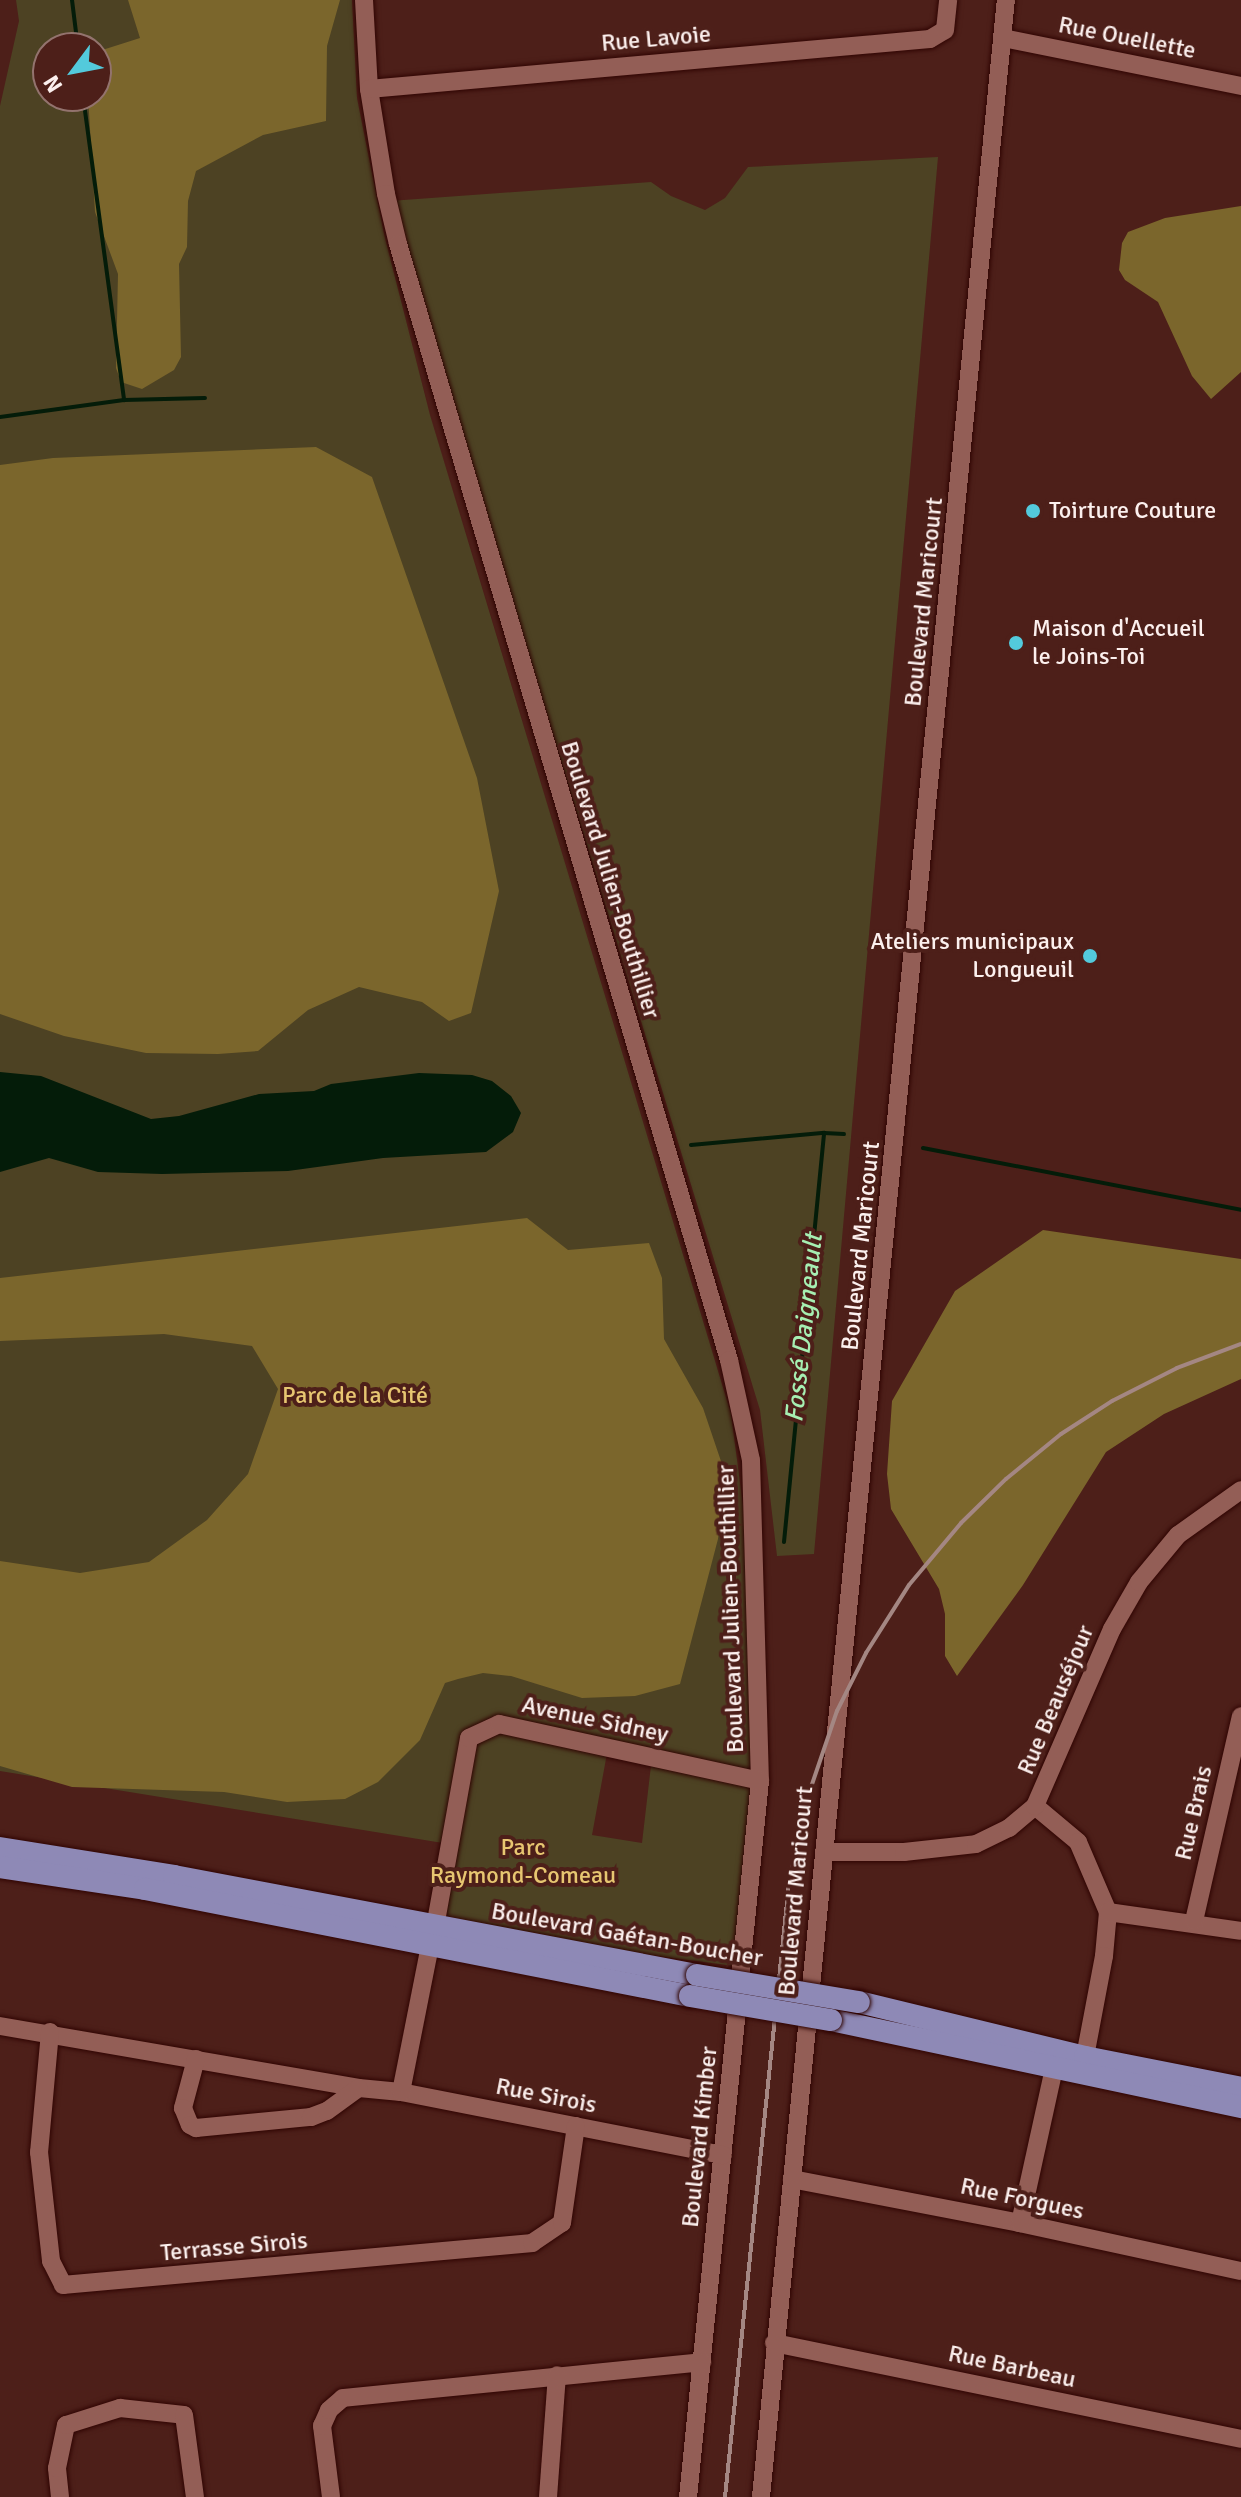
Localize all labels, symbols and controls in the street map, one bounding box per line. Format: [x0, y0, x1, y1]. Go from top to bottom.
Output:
street label: Rue Ouellette [1056, 11, 1198, 65]
street label: Rue Lavoie [600, 20, 712, 58]
north arrow [32, 32, 112, 112]
text: N [37, 70, 68, 98]
street label: Boulevard Maricourt [899, 496, 949, 708]
place label: Toirture Couture [1049, 497, 1216, 525]
marker: Toirture Couture [1024, 502, 1042, 520]
place label: Maison d'Accueil le Joins-Toi [1032, 615, 1205, 671]
marker: Maison d'Accueil le Joins-Toi [1007, 634, 1025, 652]
street label: Boulevard Julien-Bouthillier [554, 738, 666, 1022]
place label: Ateliers municipaux Longueuil [871, 928, 1074, 984]
marker: Ateliers municipaux Longueuil [1081, 947, 1099, 965]
street label: Boulevard Maricourt [836, 1140, 886, 1352]
water label: Fossé Daigneault [780, 1232, 830, 1424]
park label: Parc de la Cité [282, 1382, 428, 1410]
street label: Boulevard Julien-Bouthillier [712, 1464, 750, 1754]
street label: Rue Beauséjour [1012, 1621, 1100, 1779]
street label: Avenue Sidney [519, 1690, 671, 1750]
street label: Rue Brais [1169, 1763, 1219, 1863]
street label: Boulevard Maricourt [772, 1785, 820, 1997]
park label: Parc Raymond-Comeau [430, 1834, 616, 1890]
street label: Boulevard Gaétan-Boucher [489, 1897, 765, 1973]
street label: Boulevard Kimber [676, 2045, 724, 2229]
street label: Rue Sirois [493, 2072, 599, 2120]
street label: Rue Forgues [958, 2172, 1086, 2226]
street label: Terrasse Sirois [159, 2226, 309, 2268]
street label: Rue Barbeau [946, 2339, 1078, 2395]

